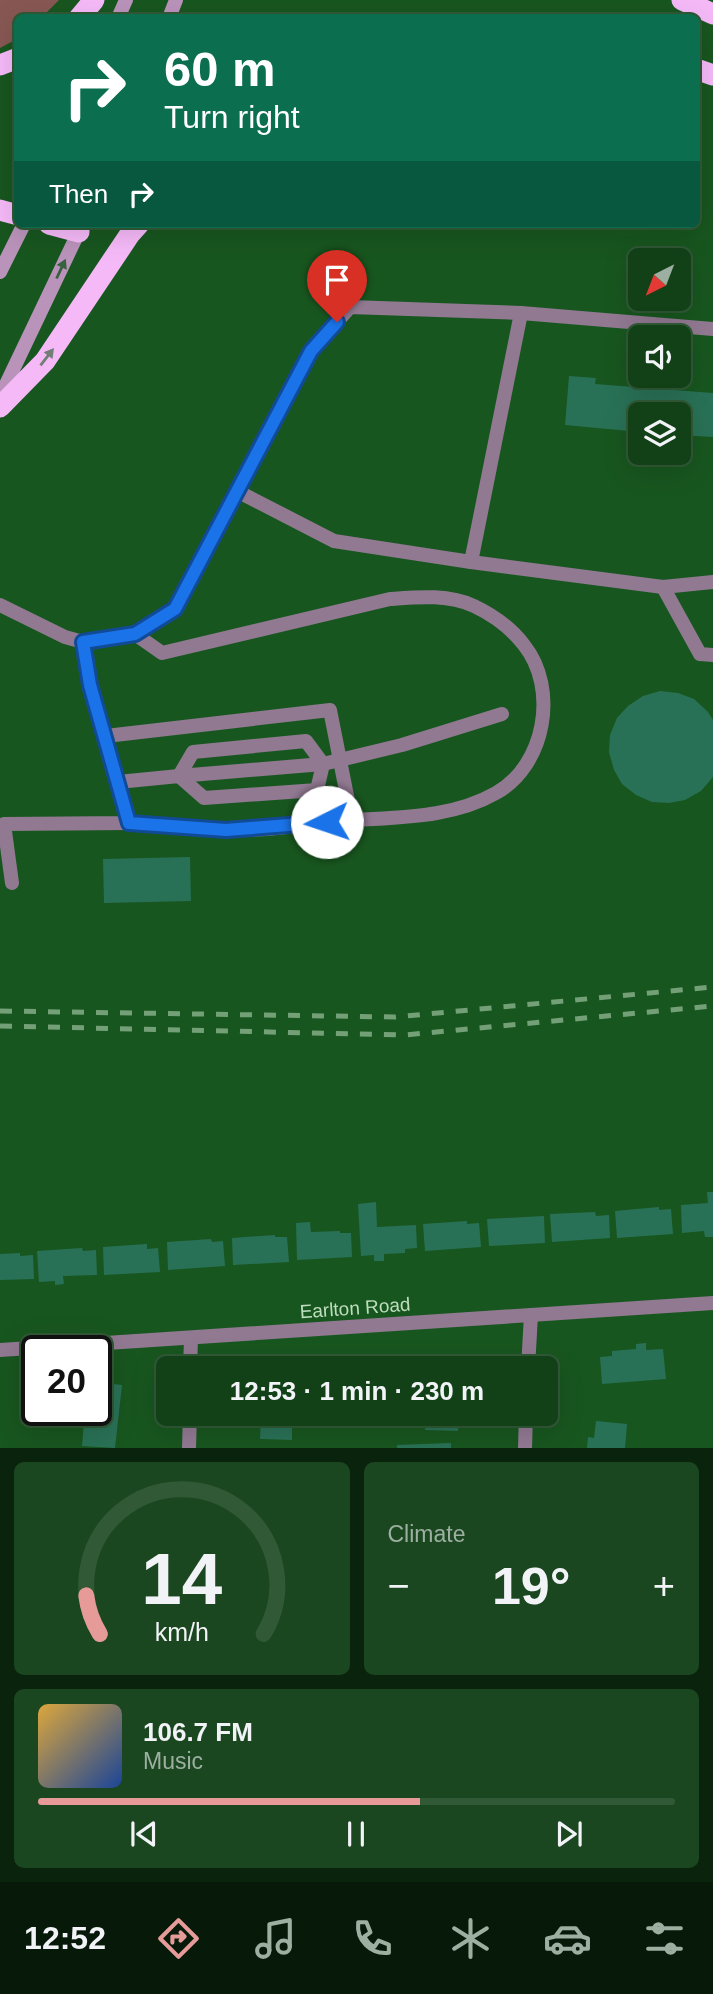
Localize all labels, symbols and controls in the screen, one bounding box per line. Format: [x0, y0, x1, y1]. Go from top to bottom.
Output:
icon: right [49, 42, 140, 133]
text: 60 m [164, 42, 276, 96]
text: Turn right [164, 99, 300, 135]
icon: right [122, 175, 160, 213]
text: Then [49, 179, 108, 209]
north arrow [628, 248, 691, 312]
map controls [628, 248, 691, 465]
pin [307, 250, 367, 322]
one-way arrow [55, 259, 67, 279]
icon: arrive [318, 261, 356, 299]
button: sound [628, 325, 691, 388]
one-way arrow [39, 348, 53, 366]
button: layers [628, 402, 691, 465]
position arrow [290, 785, 364, 859]
street label: Earlton Road [299, 1294, 411, 1322]
speed limit sign: 20 [21, 1335, 112, 1426]
text: 12:53 · 1 min · 230 m [230, 1376, 484, 1406]
text: Climate [388, 1521, 465, 1547]
text: 14 [141, 1539, 223, 1620]
text: 19° [492, 1557, 571, 1615]
text: − [388, 1565, 410, 1607]
text: + [653, 1565, 675, 1607]
text: km/h [155, 1618, 209, 1646]
text: 106.7 FM [143, 1717, 253, 1747]
text: Music [143, 1748, 203, 1774]
icon: previous [125, 1815, 163, 1853]
icon: pause [337, 1815, 375, 1853]
icon: next [550, 1815, 588, 1853]
icon: directions [154, 1914, 203, 1963]
icon: music [251, 1914, 300, 1963]
icon: phone [348, 1914, 397, 1963]
icon: climate [446, 1914, 495, 1963]
icon: car [543, 1914, 592, 1963]
icon: filters [640, 1914, 689, 1963]
text: 12:52 [24, 1920, 106, 1956]

